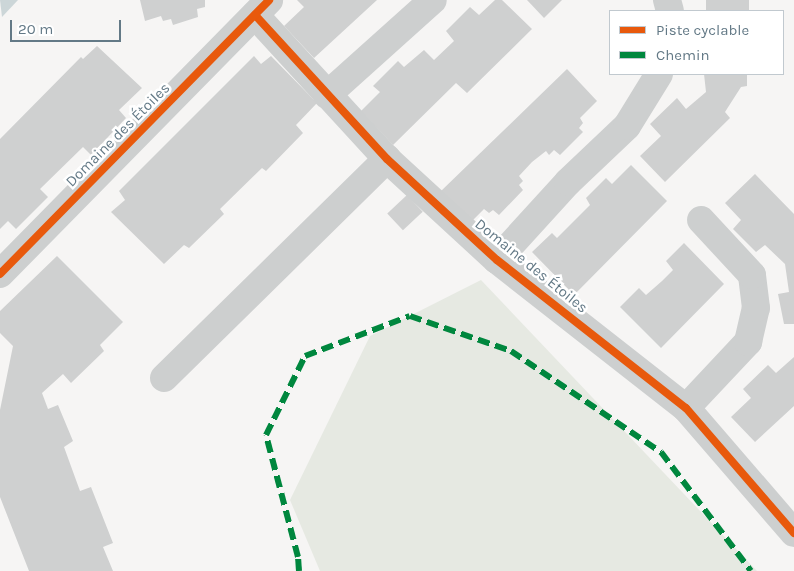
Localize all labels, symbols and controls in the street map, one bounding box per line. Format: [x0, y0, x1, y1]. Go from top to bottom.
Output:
scale bar [12, 10, 124, 42]
legend [609, 10, 784, 75]
text: 20 m [18, 20, 53, 38]
text: Piste cyclable [656, 21, 749, 39]
text: Chemin [656, 46, 710, 64]
street label: Domaine des Étoiles [62, 79, 174, 191]
street label: Domaine des Étoiles [471, 215, 591, 317]

